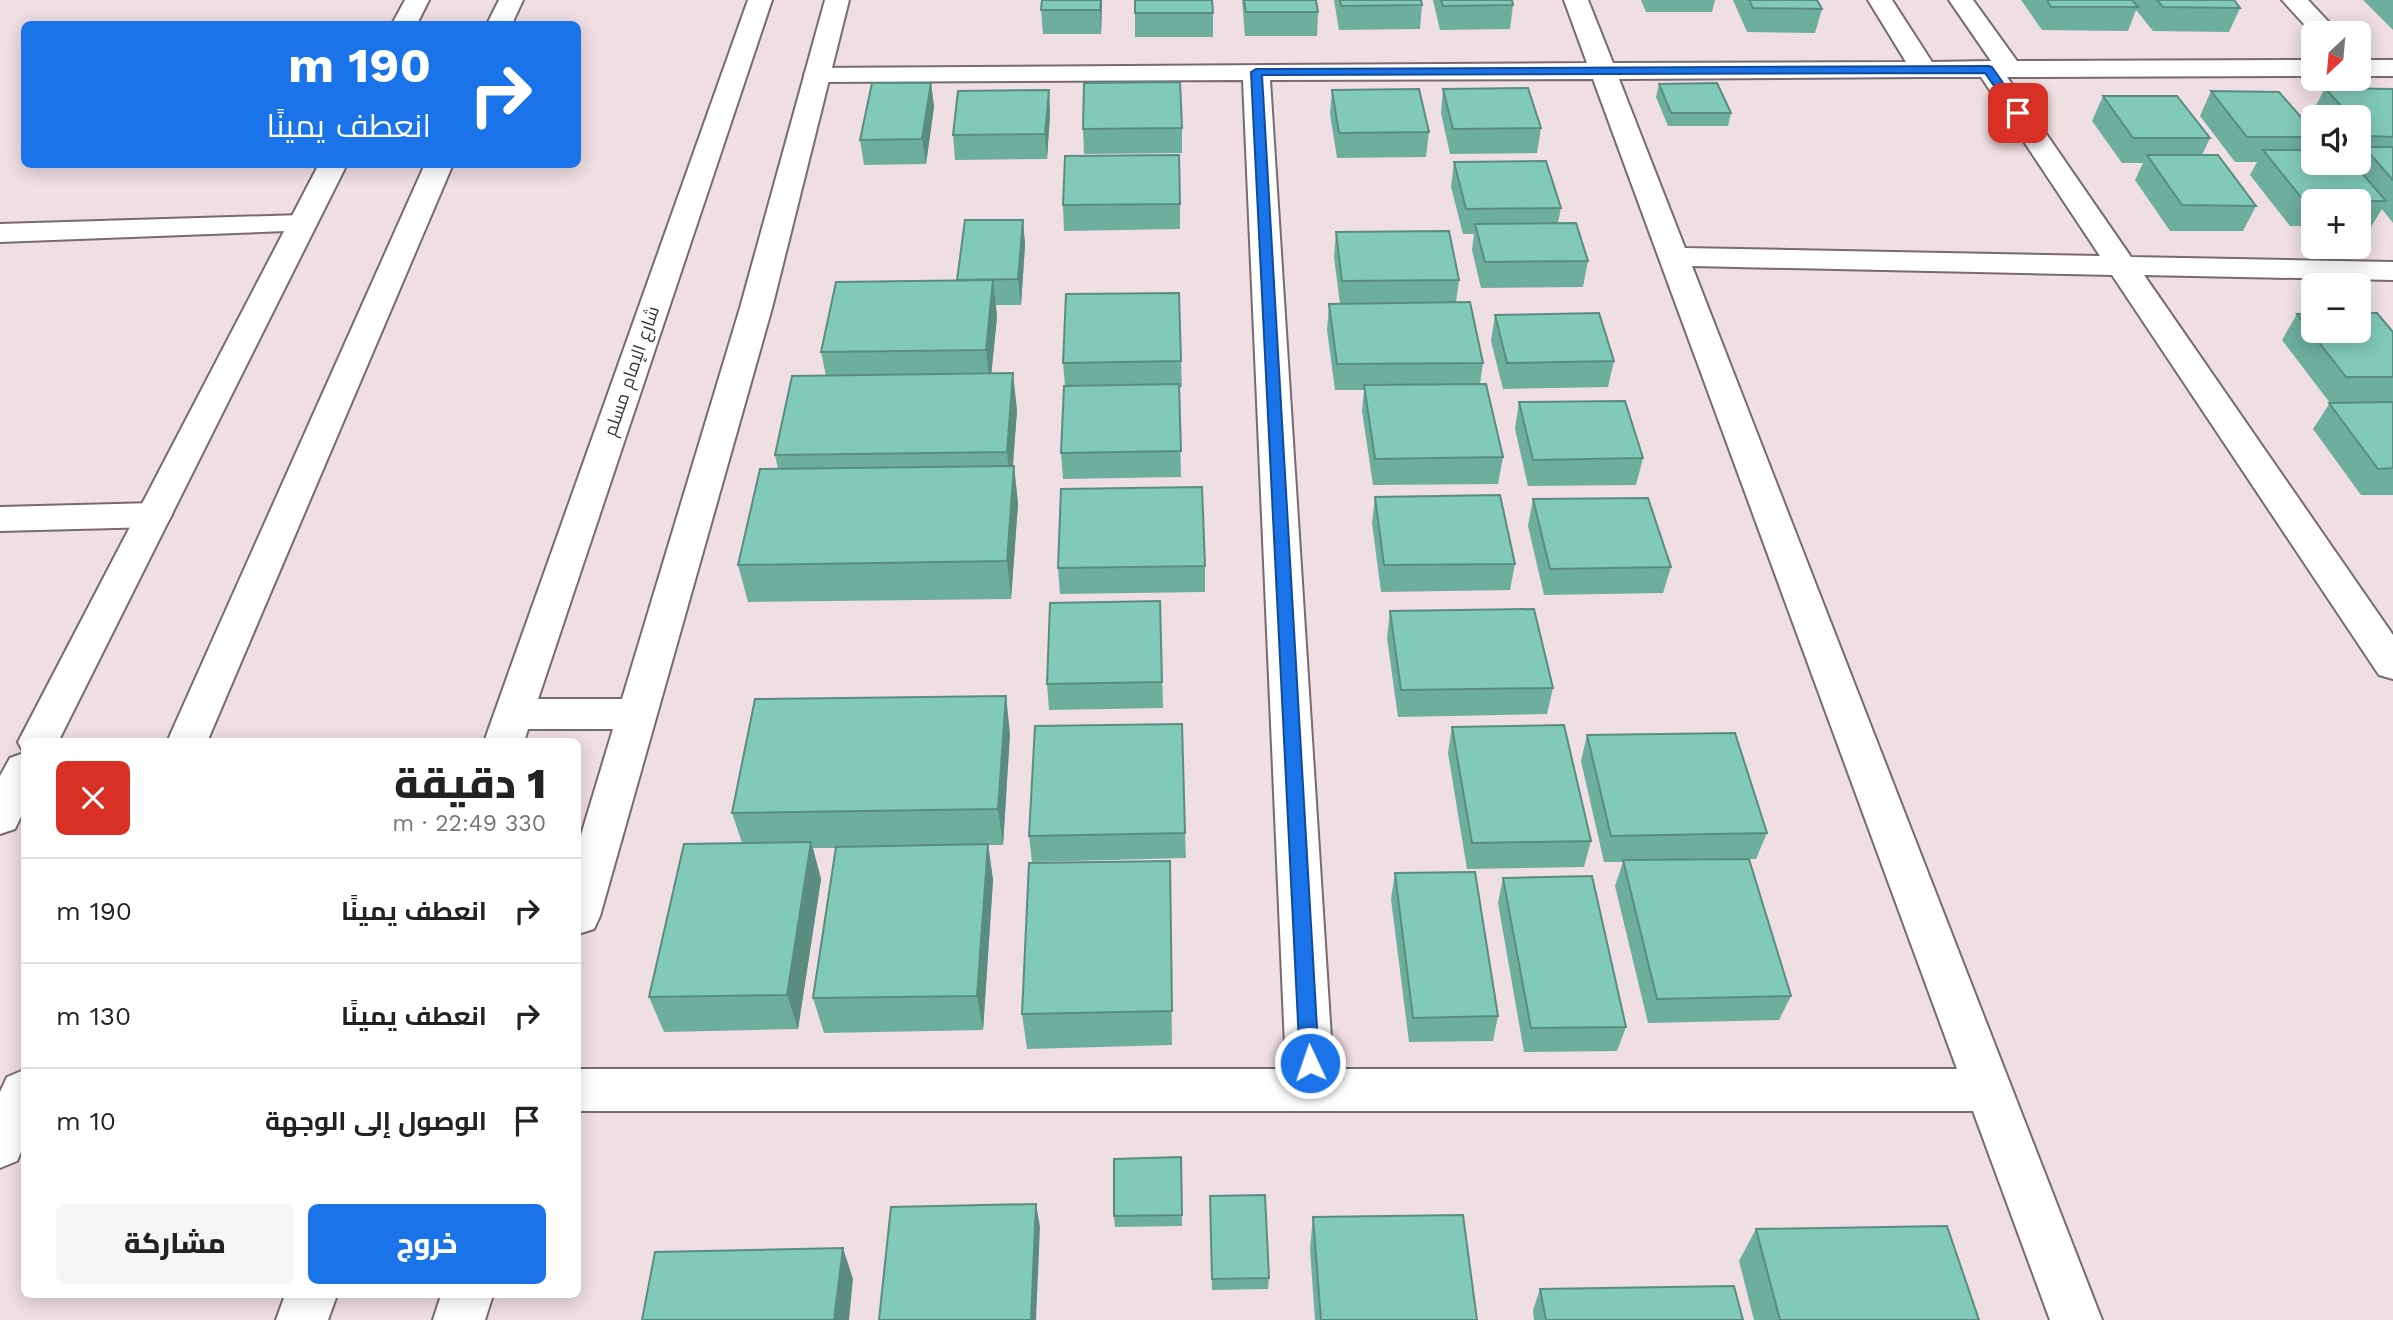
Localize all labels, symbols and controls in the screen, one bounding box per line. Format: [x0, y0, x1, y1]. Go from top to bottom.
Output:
north arrow [2301, 21, 2371, 91]
map controls [2301, 21, 2371, 343]
text: 190 m [288, 36, 431, 94]
icon: right [455, 49, 546, 140]
pin [1988, 83, 2048, 143]
icon: arrive [1999, 94, 2037, 132]
button: sound [2301, 105, 2371, 175]
text: انعطف يمينًا [266, 107, 431, 145]
button: + [2301, 189, 2371, 259]
button: − [2301, 273, 2371, 343]
street label: شارع الإمام مسلم [599, 303, 665, 439]
text: 1 دقيقة [394, 759, 546, 808]
button: close [56, 761, 130, 835]
text: 330 m · 22:49 [392, 810, 546, 837]
icon: right [508, 892, 546, 930]
text: 190 m [56, 896, 132, 926]
text: انعطف يمينًا [341, 896, 487, 926]
icon: right [508, 997, 546, 1035]
text: 130 m [56, 1001, 131, 1031]
text: انعطف يمينًا [341, 1001, 487, 1031]
position arrow [1273, 1026, 1347, 1100]
icon: arrive [508, 1102, 546, 1140]
text: 10 m [56, 1106, 116, 1136]
text: الوصول إلى الوجهة [265, 1106, 487, 1136]
button: مشاركة [56, 1204, 294, 1284]
button: خروج [308, 1204, 546, 1284]

